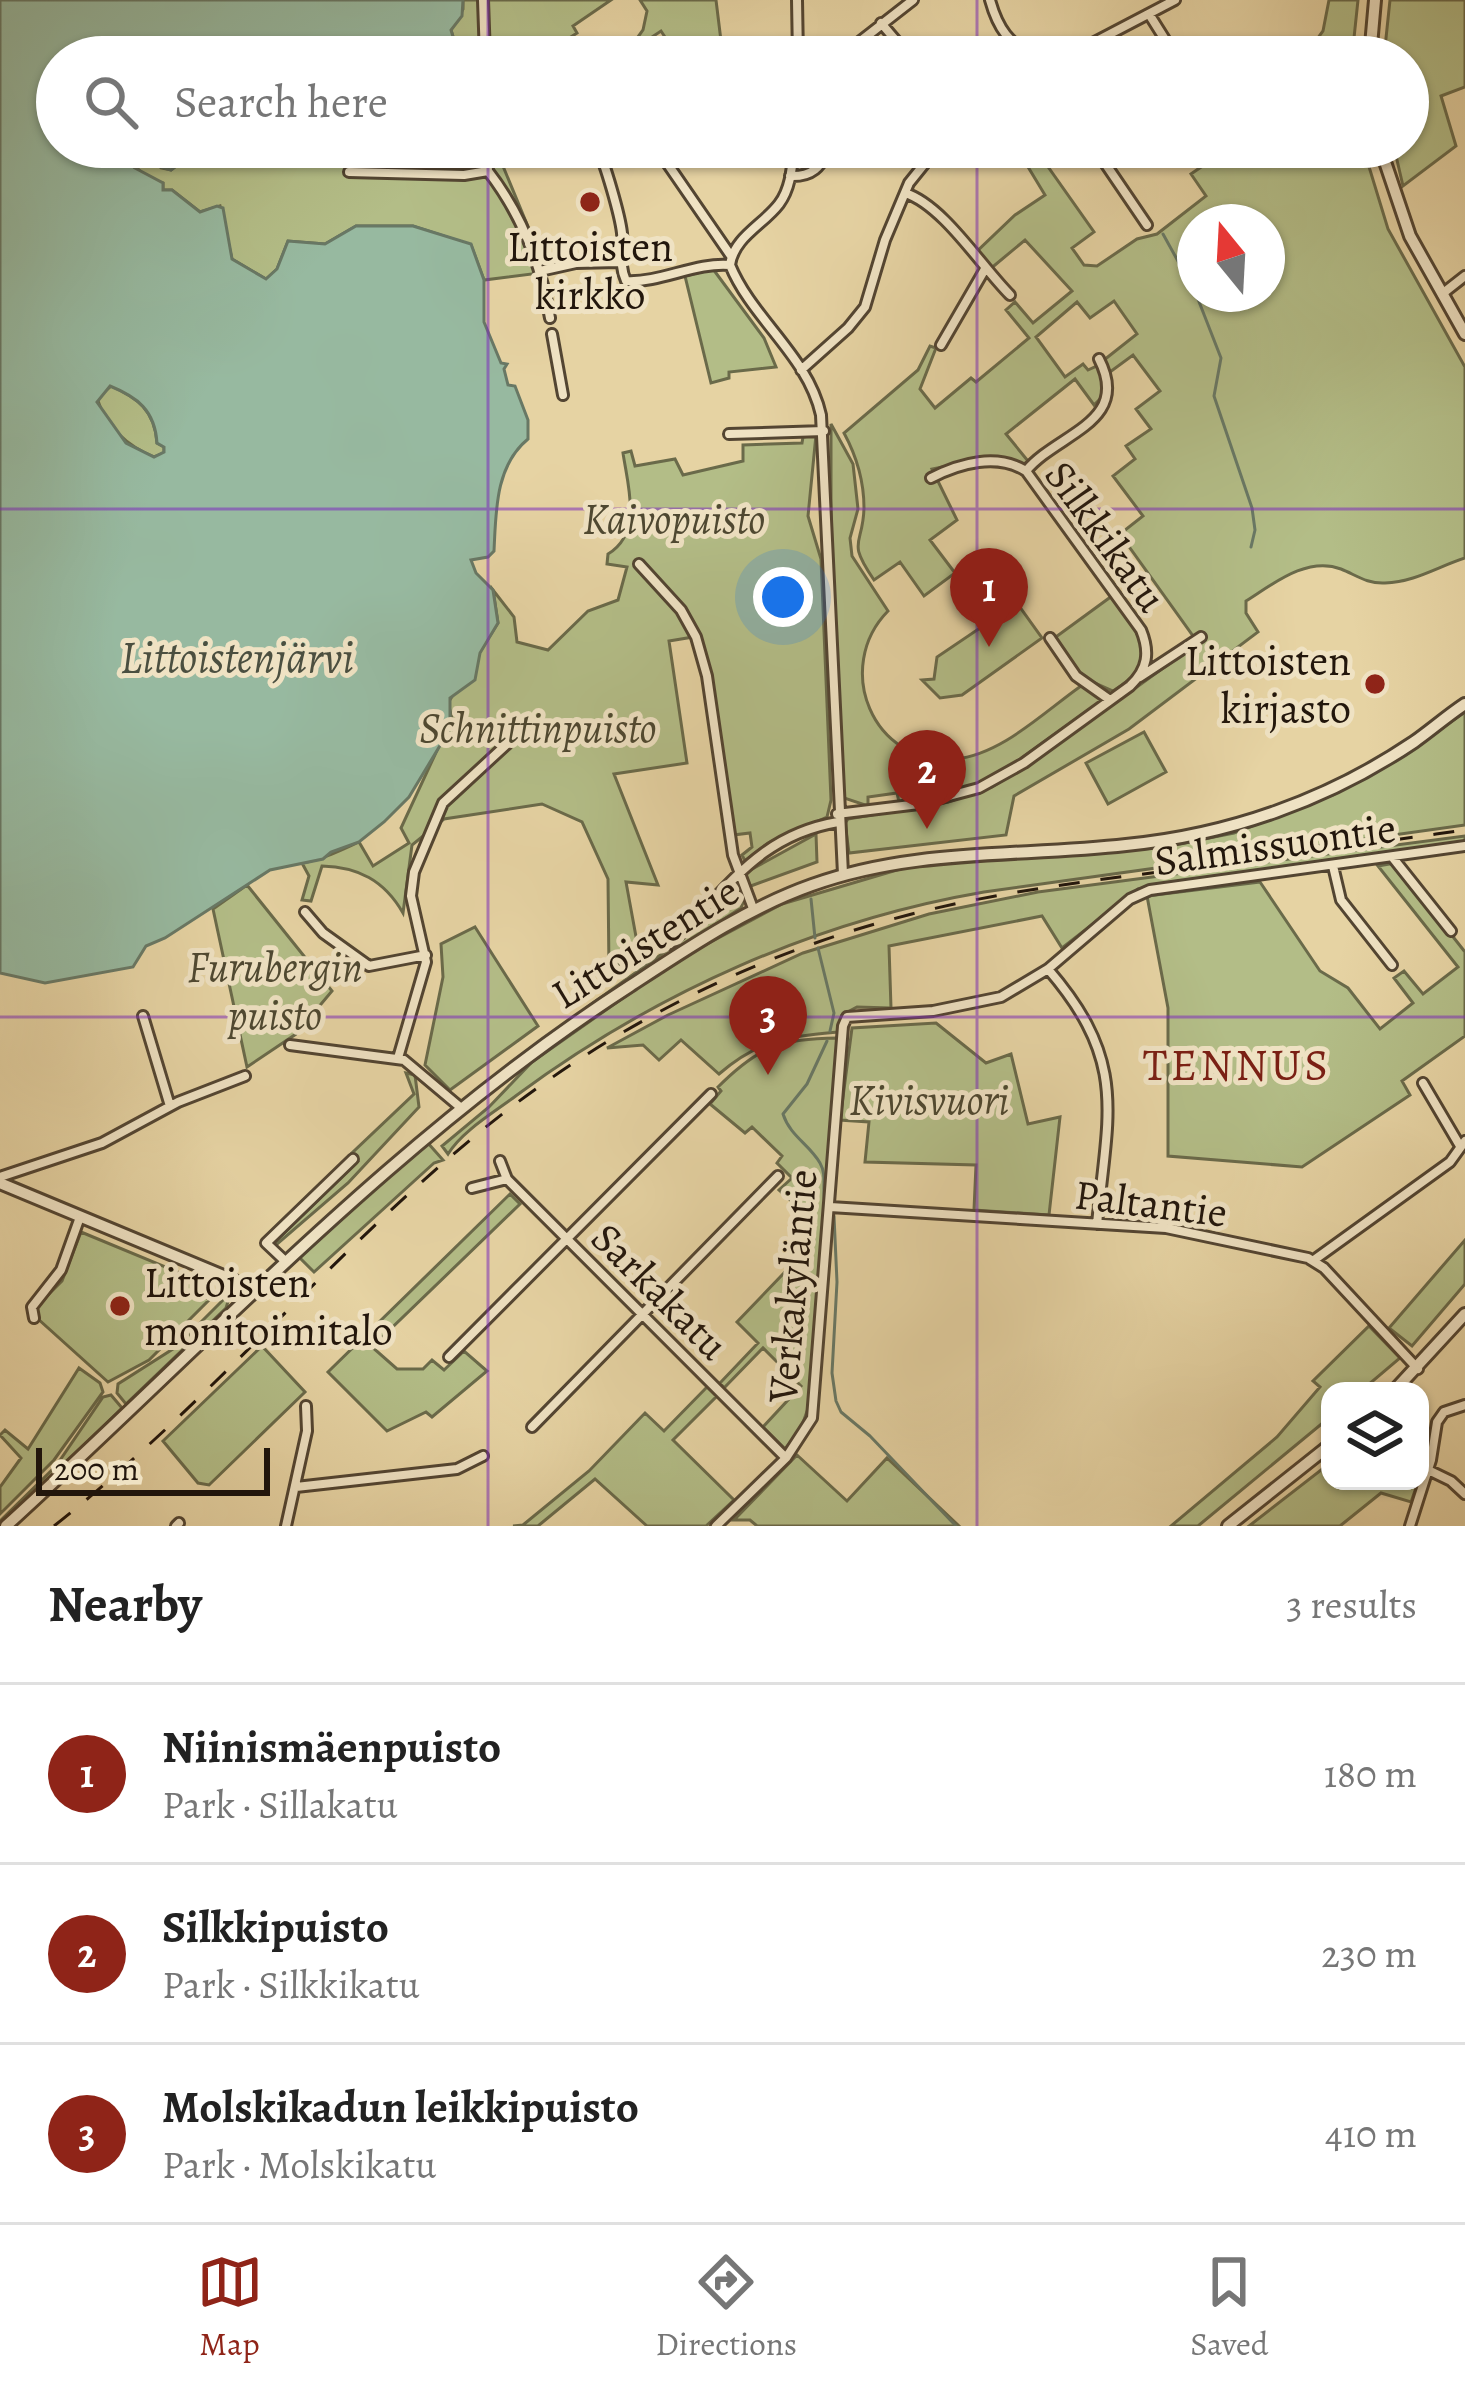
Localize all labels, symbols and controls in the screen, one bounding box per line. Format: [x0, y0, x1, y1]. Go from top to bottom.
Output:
search box [36, 36, 1429, 168]
icon: search [78, 69, 144, 135]
text: Search here [174, 71, 388, 133]
marker: Littoisten kirkko [577, 189, 603, 215]
north arrow [1177, 204, 1285, 312]
place label: Littoisten kirkko [507, 218, 673, 323]
street label: Silkkikatu [1032, 449, 1180, 623]
park label: Kaivopuisto [583, 490, 765, 547]
pin: 1 [950, 548, 1028, 647]
your location [753, 567, 813, 627]
water label: Littoistenjärvi [120, 626, 354, 688]
place label: Littoisten kirjasto [1185, 632, 1351, 737]
marker: Littoisten kirjasto [1362, 671, 1388, 697]
park label: Schnittinpuisto [419, 699, 657, 756]
pin: 2 [888, 730, 966, 829]
street label: Salmissuontie [1151, 799, 1399, 889]
street label: Littoistentie [541, 862, 749, 1022]
park label: Furubergin puisto [187, 938, 363, 1043]
pin: 3 [729, 976, 807, 1075]
district label: TENNUS [1143, 1034, 1331, 1096]
park label: Kivisvuori [849, 1071, 1009, 1128]
street label: Paltantie [1072, 1165, 1230, 1241]
street label: Verkakyläntie [753, 1167, 831, 1406]
street label: Sarkakatu [579, 1210, 741, 1372]
place label: Littoisten monitoimitalo [144, 1254, 393, 1359]
marker: Littoisten monitoimitalo [107, 1293, 133, 1319]
map controls [1321, 1382, 1429, 1490]
button: layers [1321, 1382, 1429, 1490]
scale bar [36, 1442, 270, 1495]
text: 200 m [54, 1446, 139, 1491]
text: Nearby [48, 1569, 202, 1639]
text: 3 results [1286, 1578, 1417, 1631]
text: Niinismäenpuisto [162, 1716, 501, 1778]
text: 1 [80, 1747, 94, 1800]
text: 180 m [1324, 1747, 1417, 1800]
text: Park · Sillakatu [162, 1778, 398, 1831]
text: Silkkipuisto [162, 1896, 389, 1958]
text: 2 [78, 1927, 96, 1980]
text: 230 m [1321, 1927, 1417, 1980]
text: Park · Silkkikatu [162, 1958, 420, 2011]
text: Molskikadun leikkipuisto [162, 2076, 639, 2138]
text: 3 [79, 2107, 95, 2160]
text: 410 m [1325, 2107, 1417, 2160]
text: Park · Molskikatu [162, 2138, 436, 2191]
tab: Map [197, 2249, 263, 2366]
tab: Directions [656, 2249, 797, 2366]
tab: Saved [1190, 2249, 1268, 2366]

